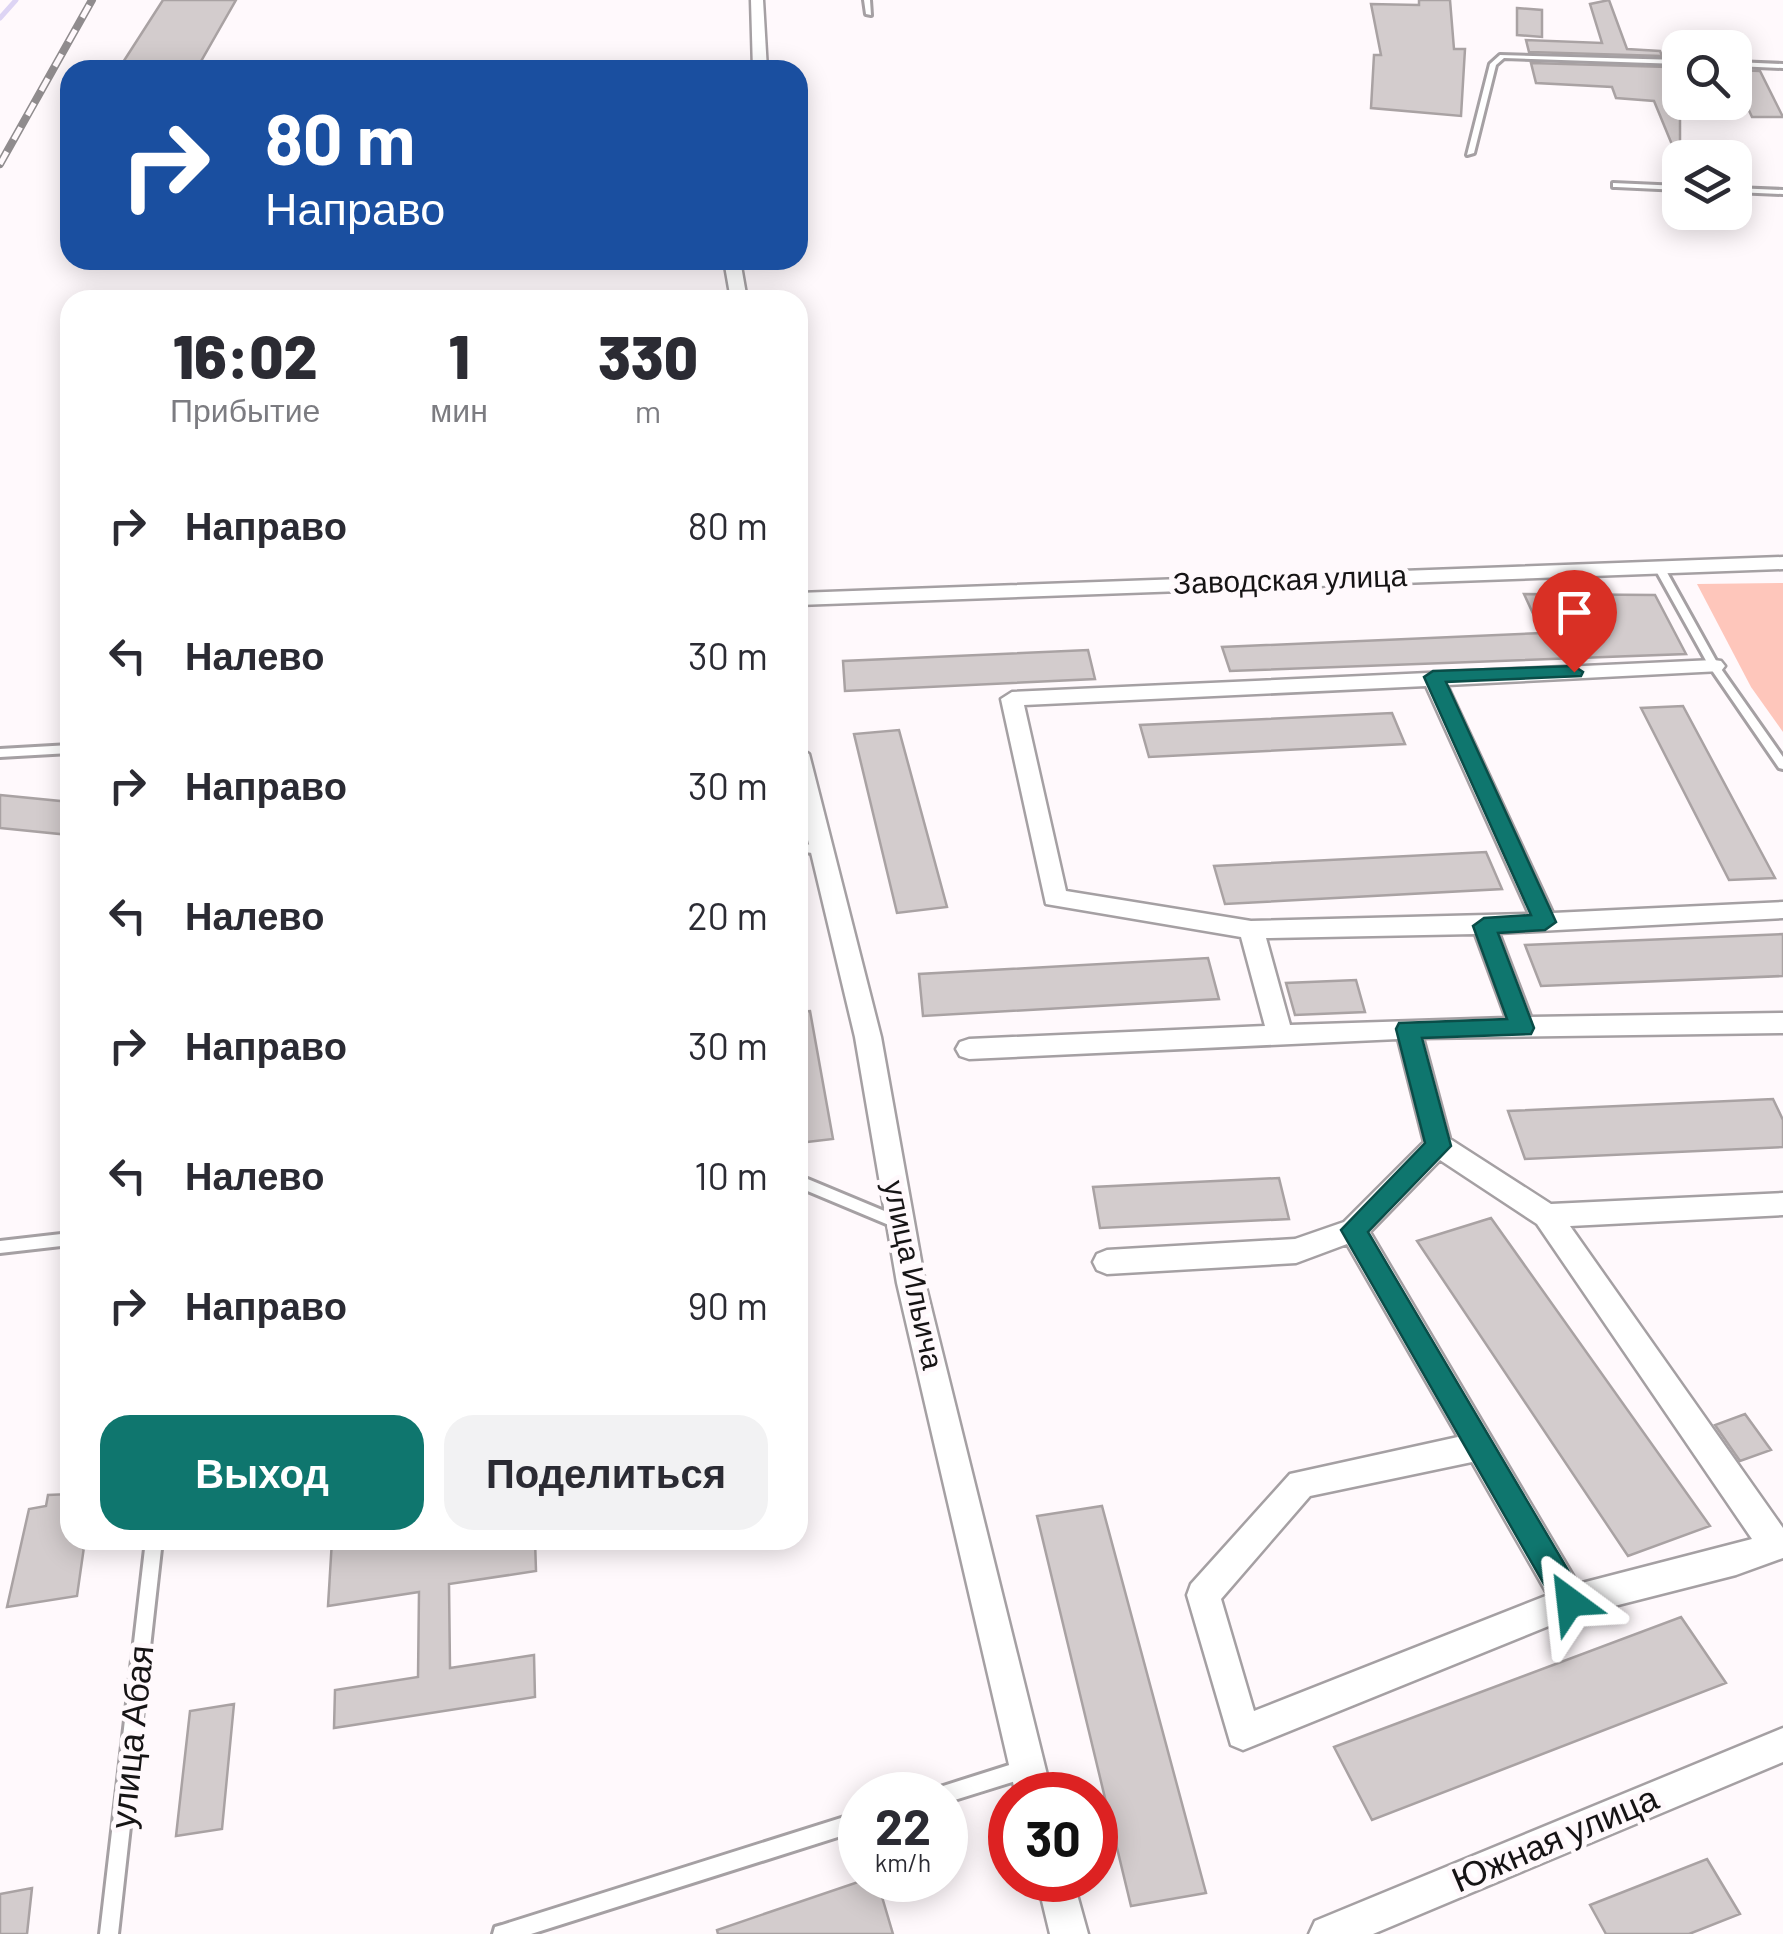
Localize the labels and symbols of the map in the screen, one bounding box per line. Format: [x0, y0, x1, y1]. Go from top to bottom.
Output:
street label: Заводская улица [1172, 556, 1408, 600]
pin [1532, 570, 1617, 673]
street label: улица Ильича [877, 1177, 953, 1373]
position arrow [1518, 1550, 1622, 1654]
street label: улица Абая [99, 1643, 161, 1831]
speed limit sign: 30 [988, 1772, 1118, 1902]
street label: Южная улица [1445, 1775, 1664, 1899]

